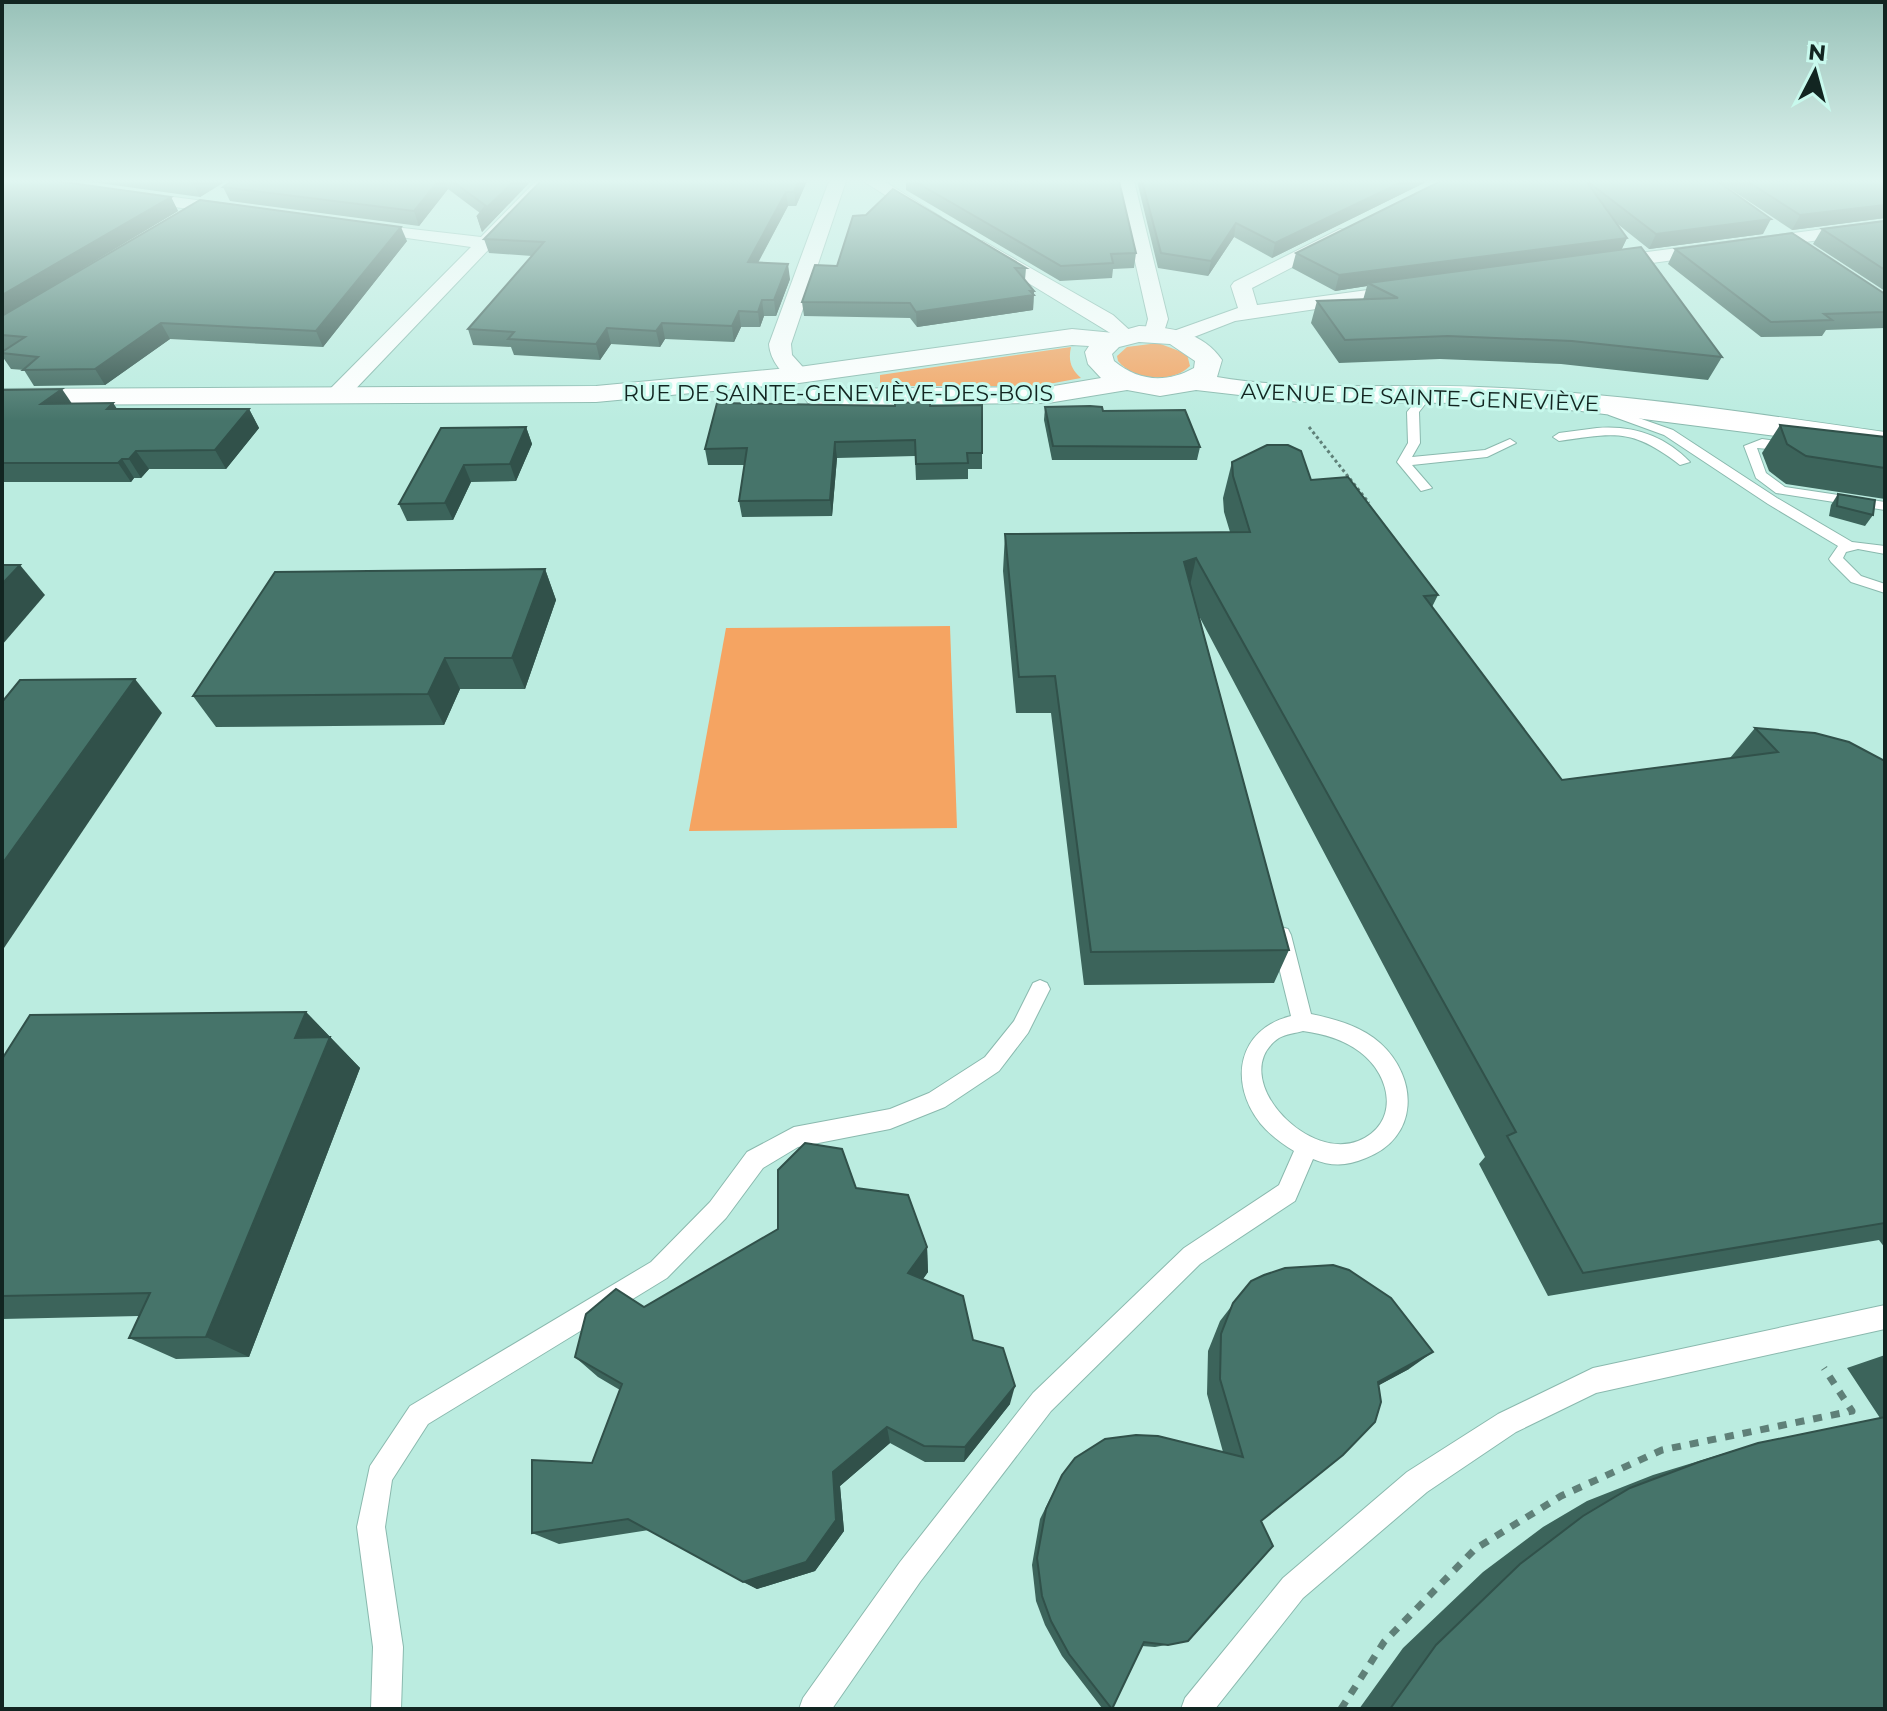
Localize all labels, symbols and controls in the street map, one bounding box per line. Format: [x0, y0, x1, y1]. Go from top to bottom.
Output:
north arrow [1775, 32, 1855, 112]
text: N [1807, 38, 1827, 67]
street label: AVENUE DE SAINTE-GENEVIÈVE [1240, 378, 1600, 417]
street label: RUE DE SAINTE-GENEVIÈVE-DES-BOIS [623, 380, 1053, 407]

